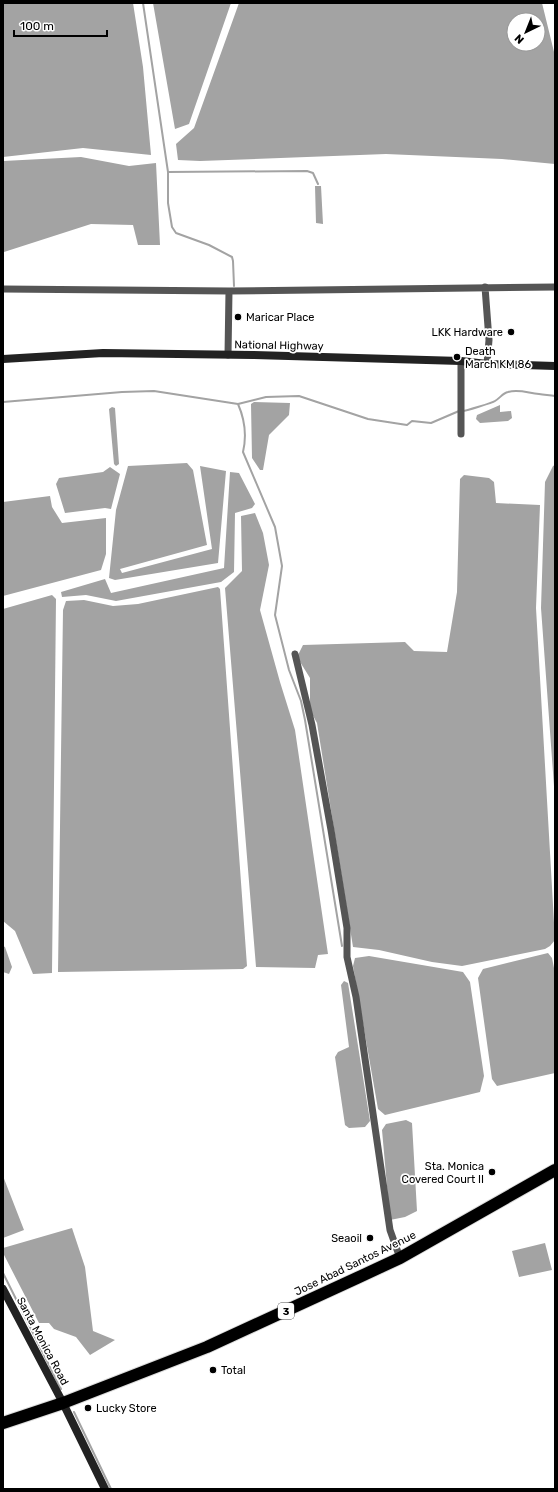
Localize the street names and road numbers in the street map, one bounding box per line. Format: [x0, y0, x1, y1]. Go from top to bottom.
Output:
street label: National Highway [234, 338, 324, 353]
street label: Jose Abad Santos Avenue [292, 1228, 418, 1299]
street label: Santa Monica Road [14, 1295, 71, 1387]
road number: 3 [278, 1303, 294, 1319]

